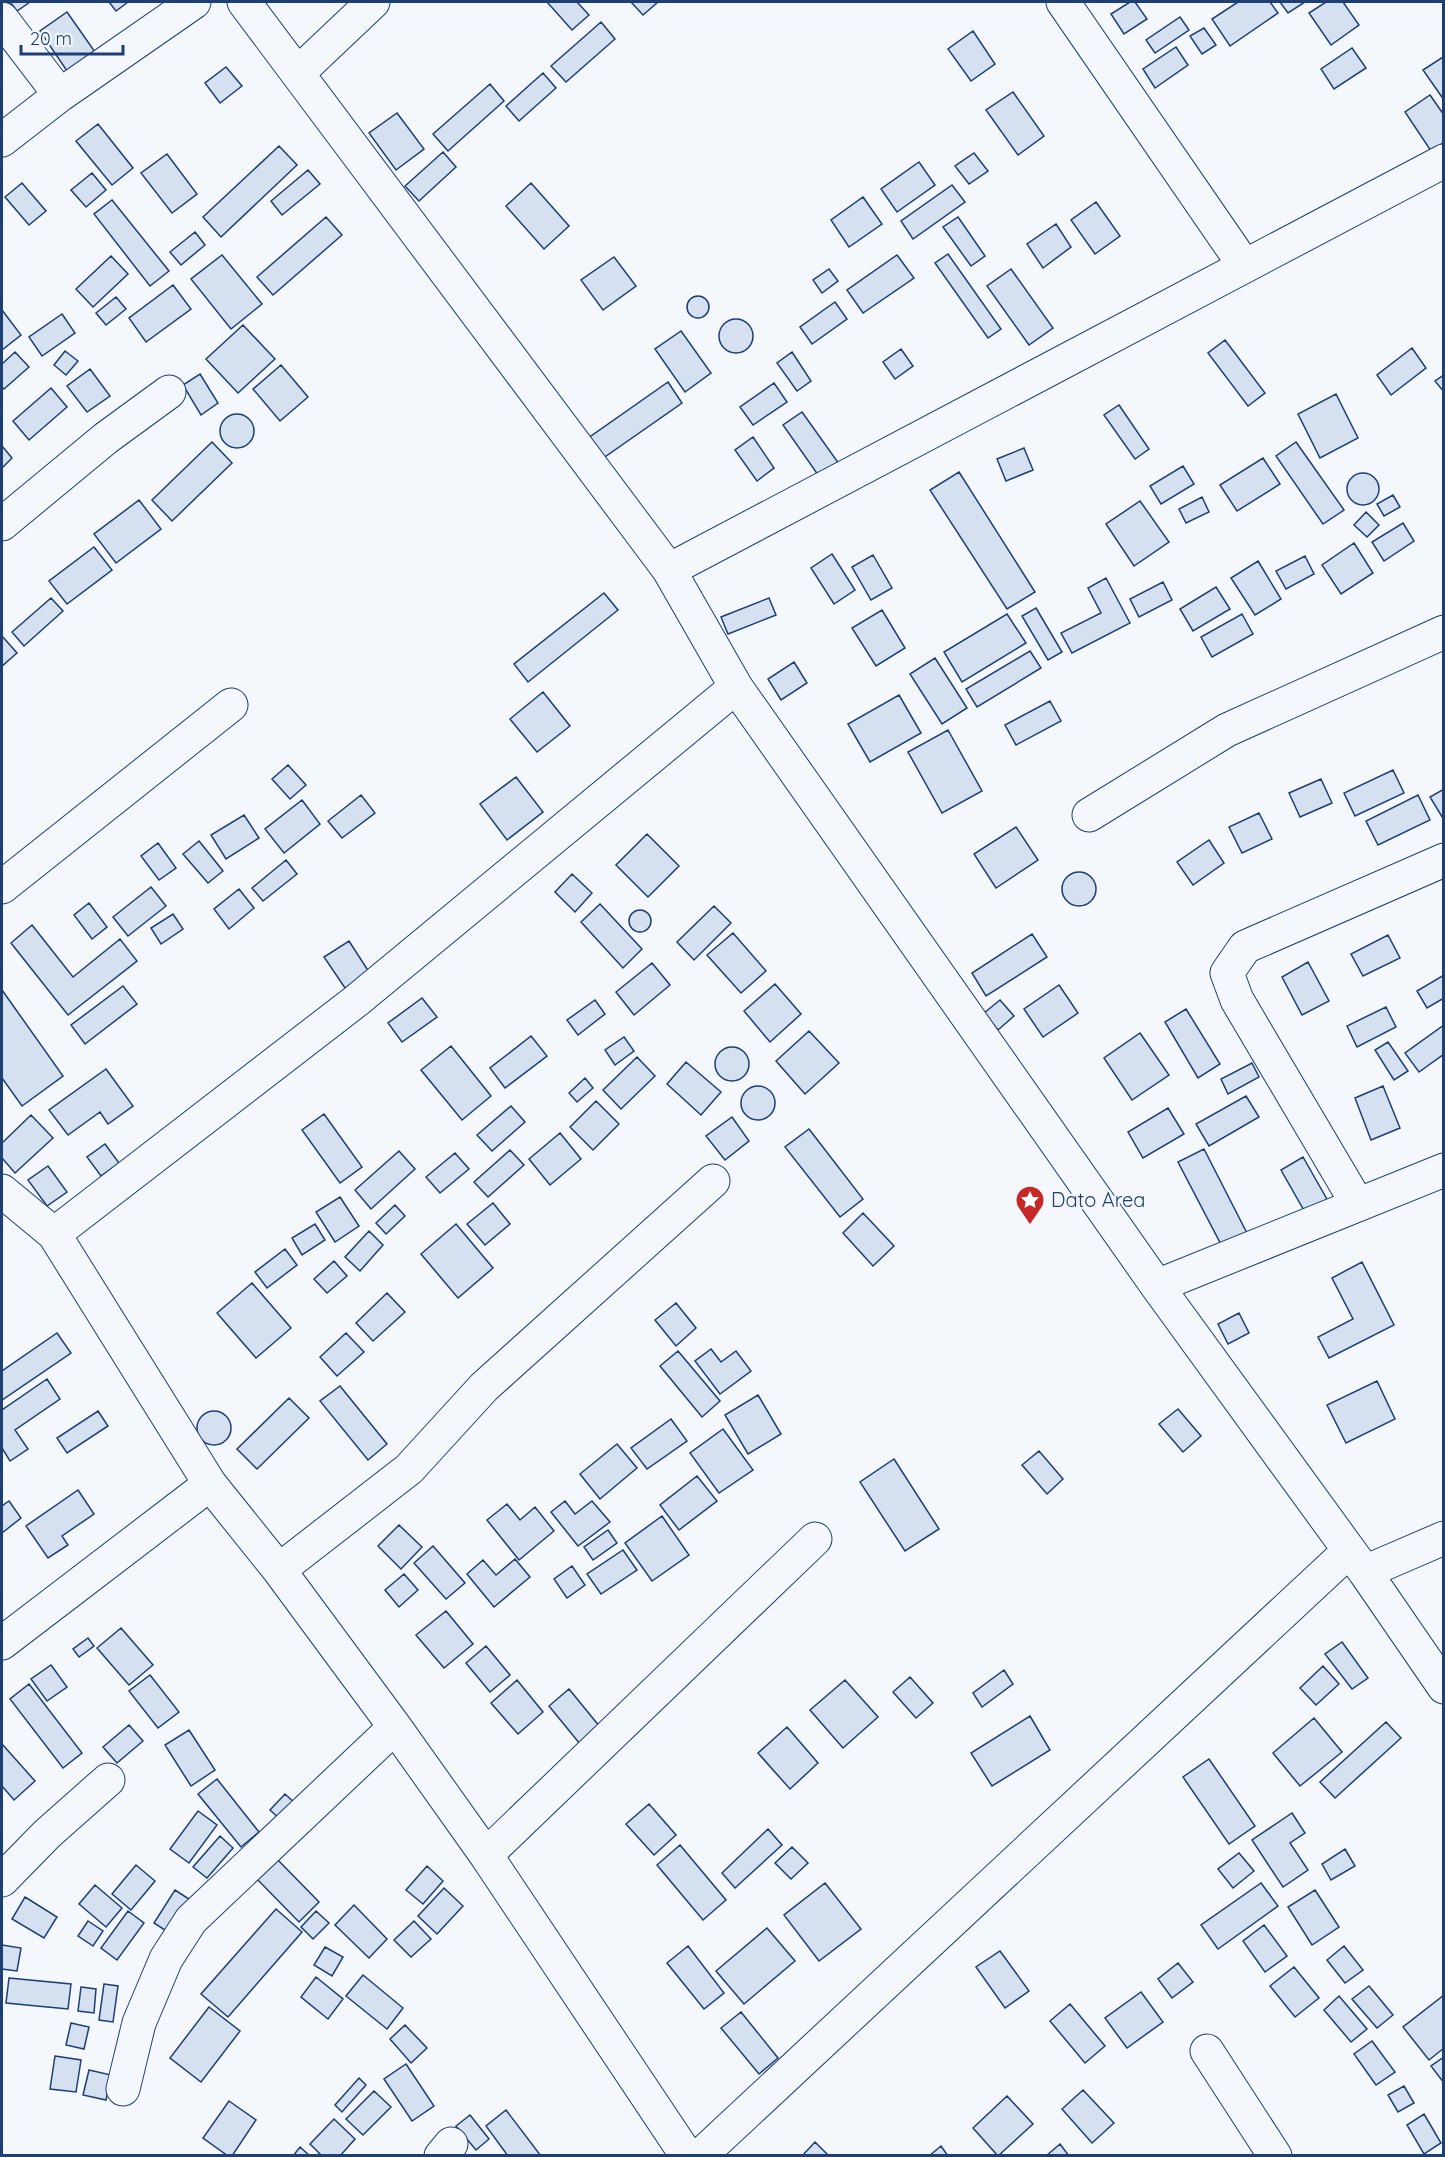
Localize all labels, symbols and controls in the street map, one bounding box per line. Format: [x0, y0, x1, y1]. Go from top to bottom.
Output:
scale bar [21, 18, 123, 56]
text: 20 m [30, 27, 72, 50]
place icon: Dato Area [1014, 1184, 1046, 1226]
place label: Dato Area [1051, 1187, 1145, 1212]

